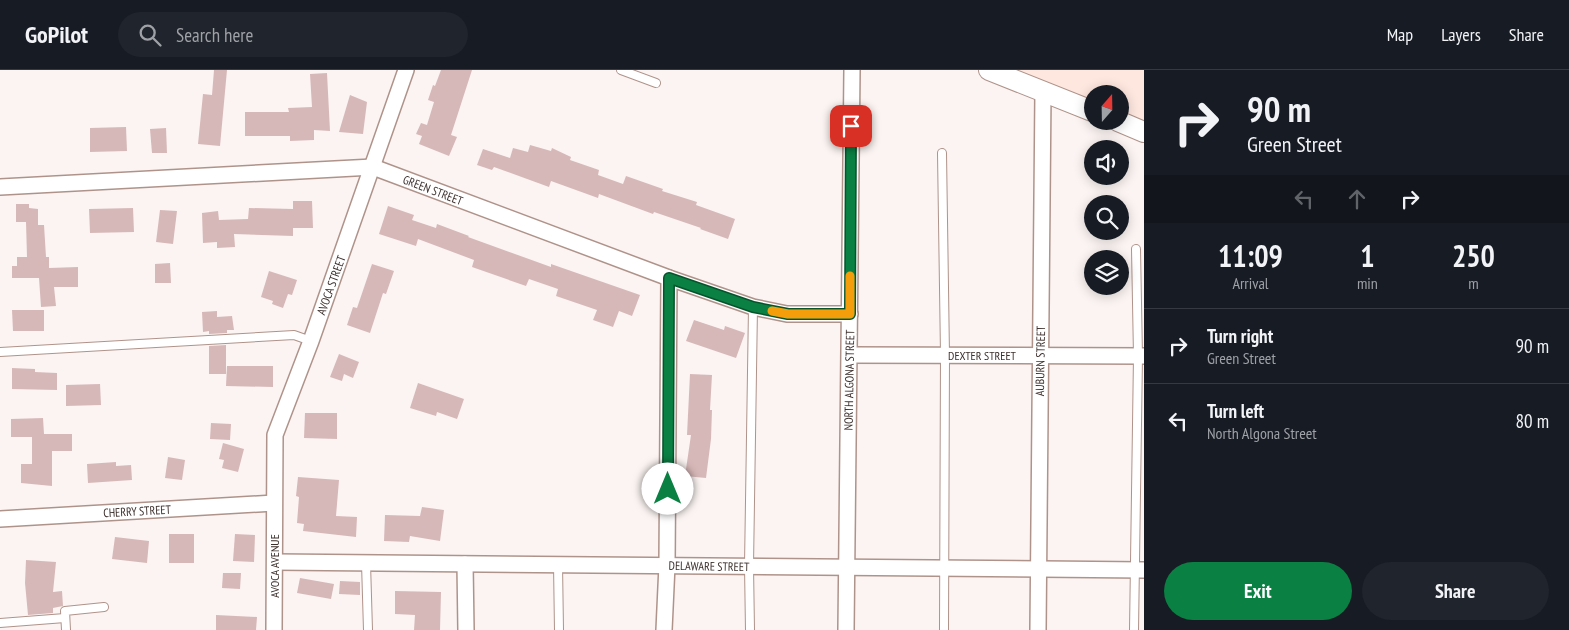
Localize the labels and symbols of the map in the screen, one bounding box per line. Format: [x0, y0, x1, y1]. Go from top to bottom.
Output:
north arrow [1084, 85, 1129, 130]
pin [830, 105, 872, 147]
street label: GREEN STREET [401, 172, 466, 208]
street label: AVOCA STREET [313, 253, 349, 317]
street label: AUBURN STREET [1032, 325, 1048, 396]
street label: NORTH ALGONA STREET [841, 329, 857, 431]
street label: DEXTER STREET [948, 348, 1017, 363]
position arrow [641, 462, 693, 514]
street label: CHERRY STREET [103, 502, 172, 520]
street label: AVOCA AVENUE [267, 534, 282, 598]
street label: DELAWARE STREET [669, 558, 750, 574]

